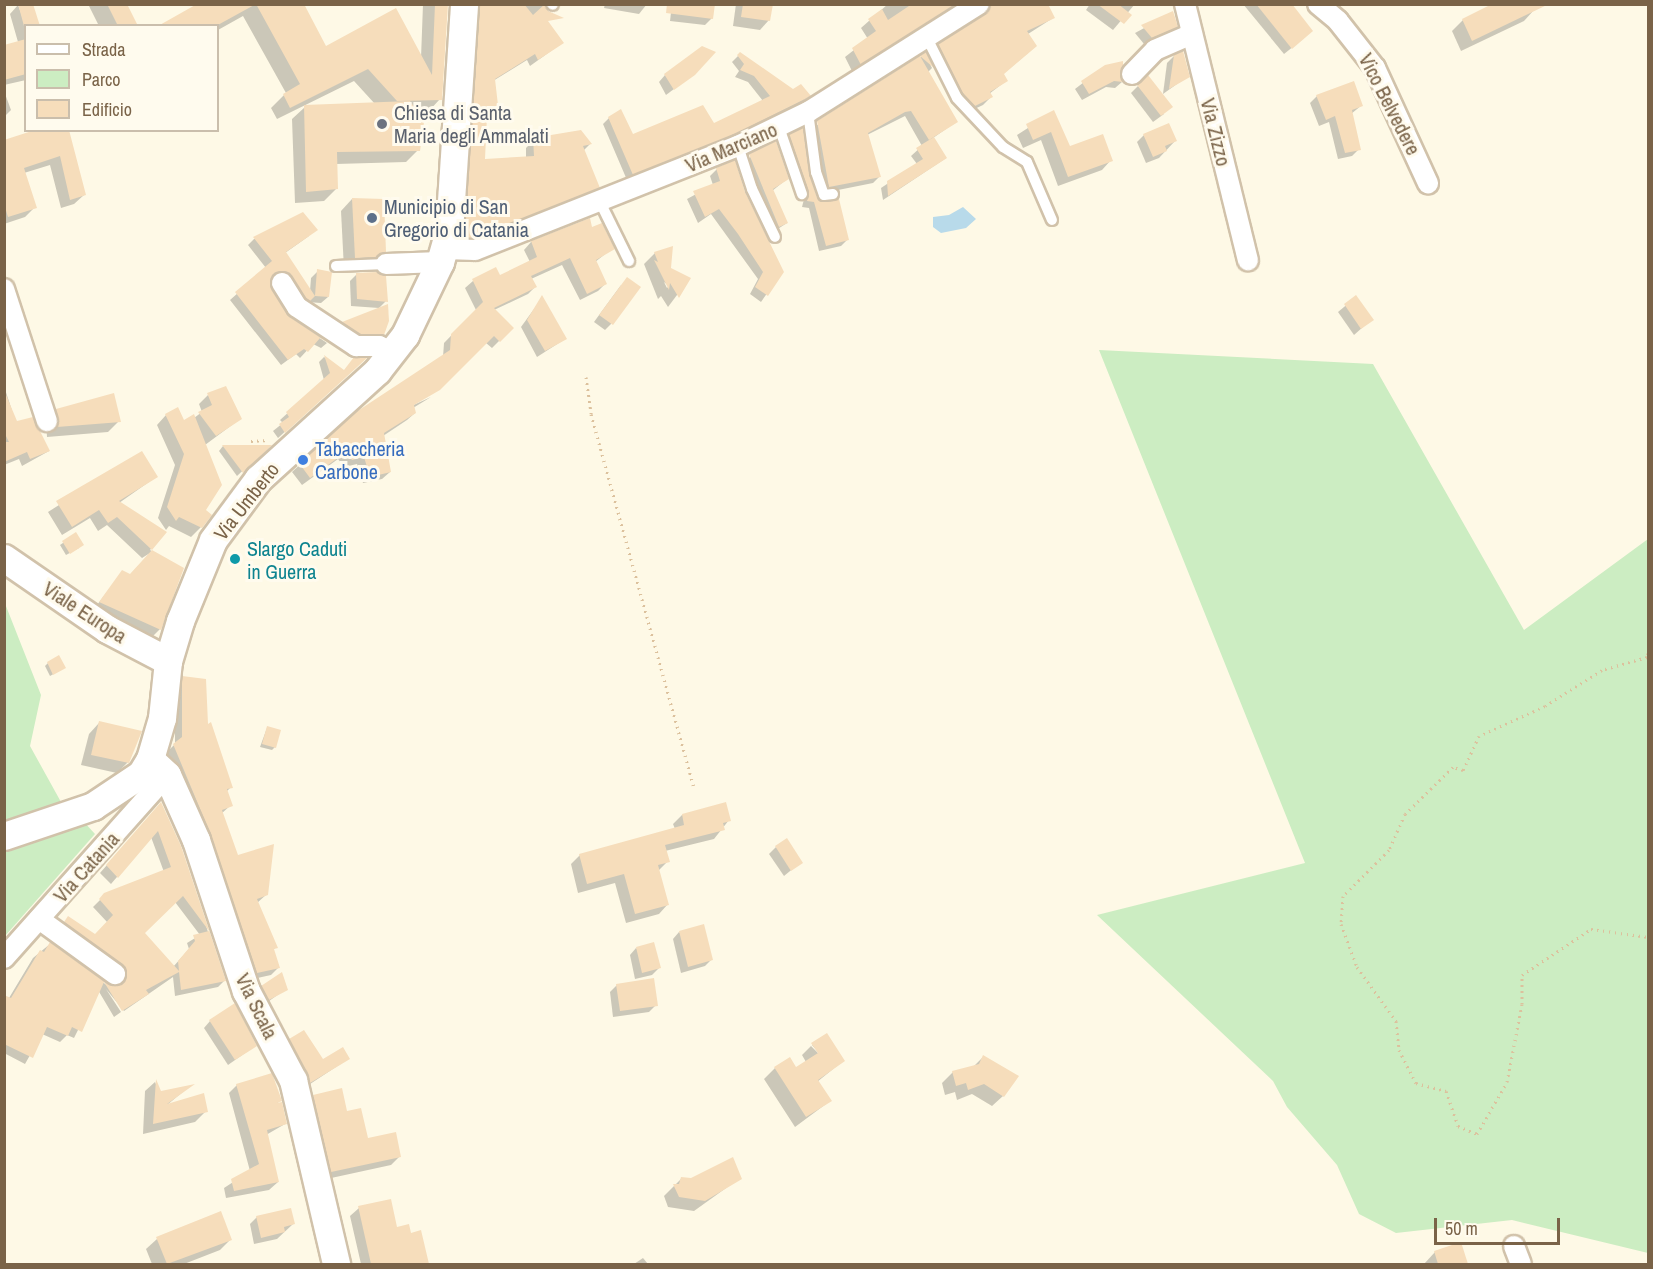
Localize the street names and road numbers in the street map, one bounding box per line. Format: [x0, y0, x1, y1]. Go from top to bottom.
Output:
street label: Vico Belvedere [1354, 49, 1426, 159]
street label: Via Zizzo [1196, 96, 1236, 168]
street label: Via Marciano [682, 117, 780, 177]
street label: Via Umberto [208, 457, 284, 545]
street label: Viale Europa [39, 576, 131, 648]
street label: Via Catania [48, 827, 124, 907]
street label: Via Scala [231, 969, 283, 1043]

